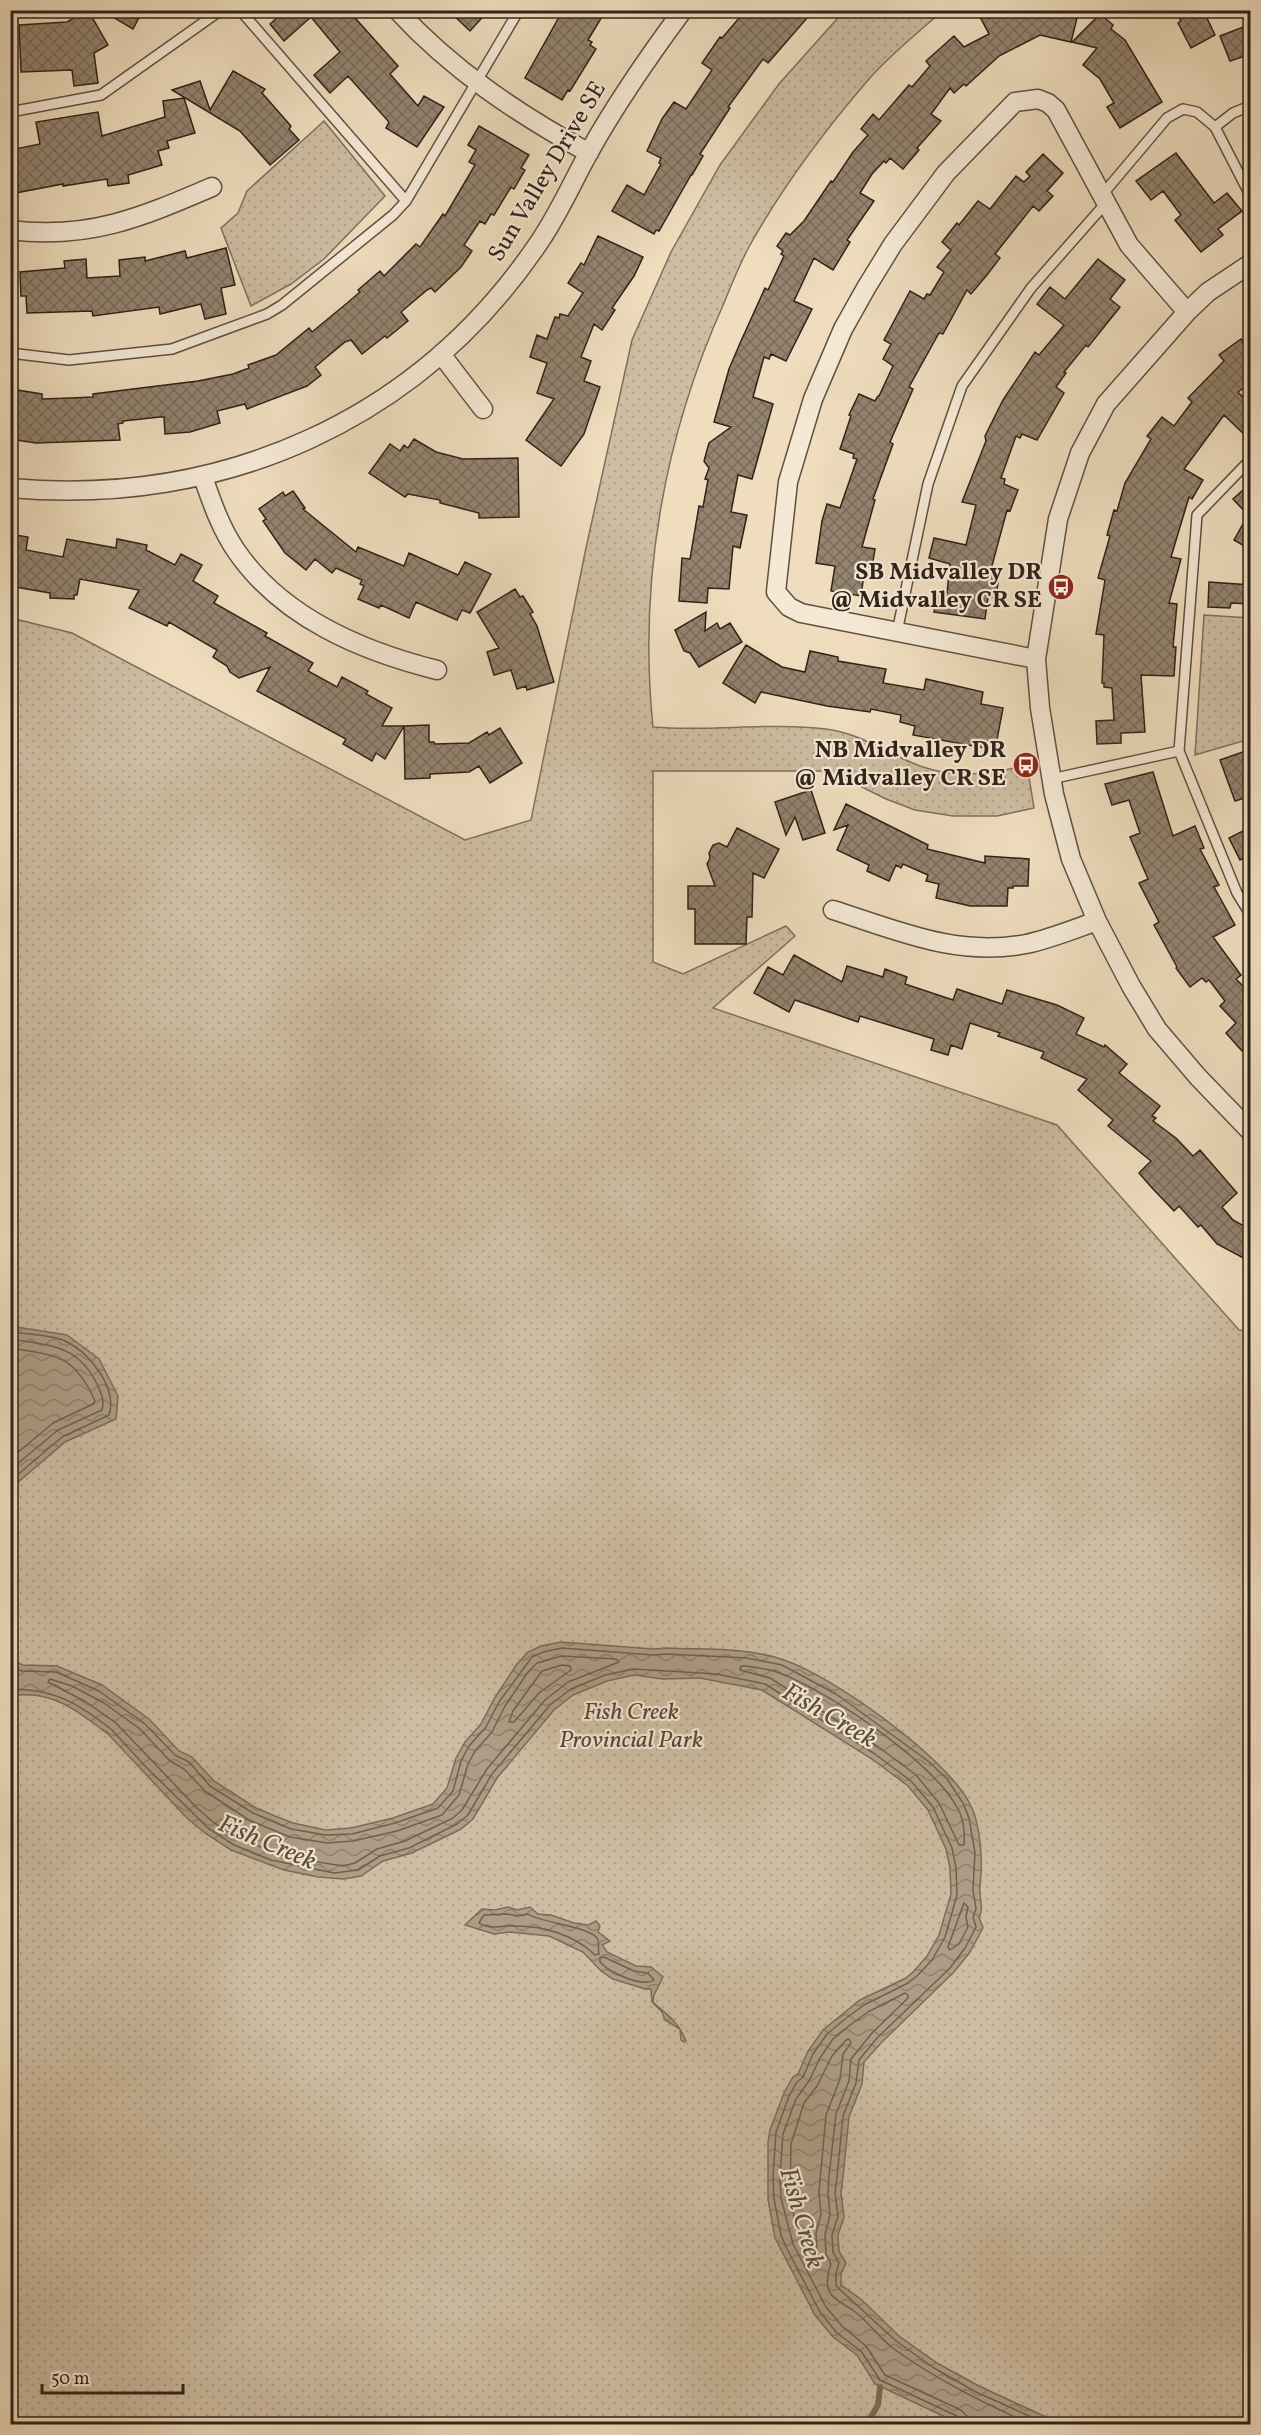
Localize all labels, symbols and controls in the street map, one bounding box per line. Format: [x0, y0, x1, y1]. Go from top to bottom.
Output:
street label: Sun Valley Drive SE [481, 75, 615, 269]
place label: SB Midvalley DR @ Midvalley CR SE [829, 556, 1042, 618]
bus stop icon: SB Midvalley DR @ Midvalley CR SE [1046, 572, 1076, 602]
place label: NB Midvalley DR @ Midvalley CR SE [793, 734, 1006, 796]
bus stop icon: NB Midvalley DR @ Midvalley CR SE [1011, 750, 1041, 780]
water label: Fish Creek [775, 1675, 883, 1757]
park label: Fish Creek Provincial Park [559, 1696, 703, 1758]
water label: Fish Creek [212, 1806, 322, 1880]
water label: Fish Creek [769, 2163, 833, 2273]
scale bar [42, 2357, 183, 2395]
text: 50 m [51, 2367, 90, 2392]

